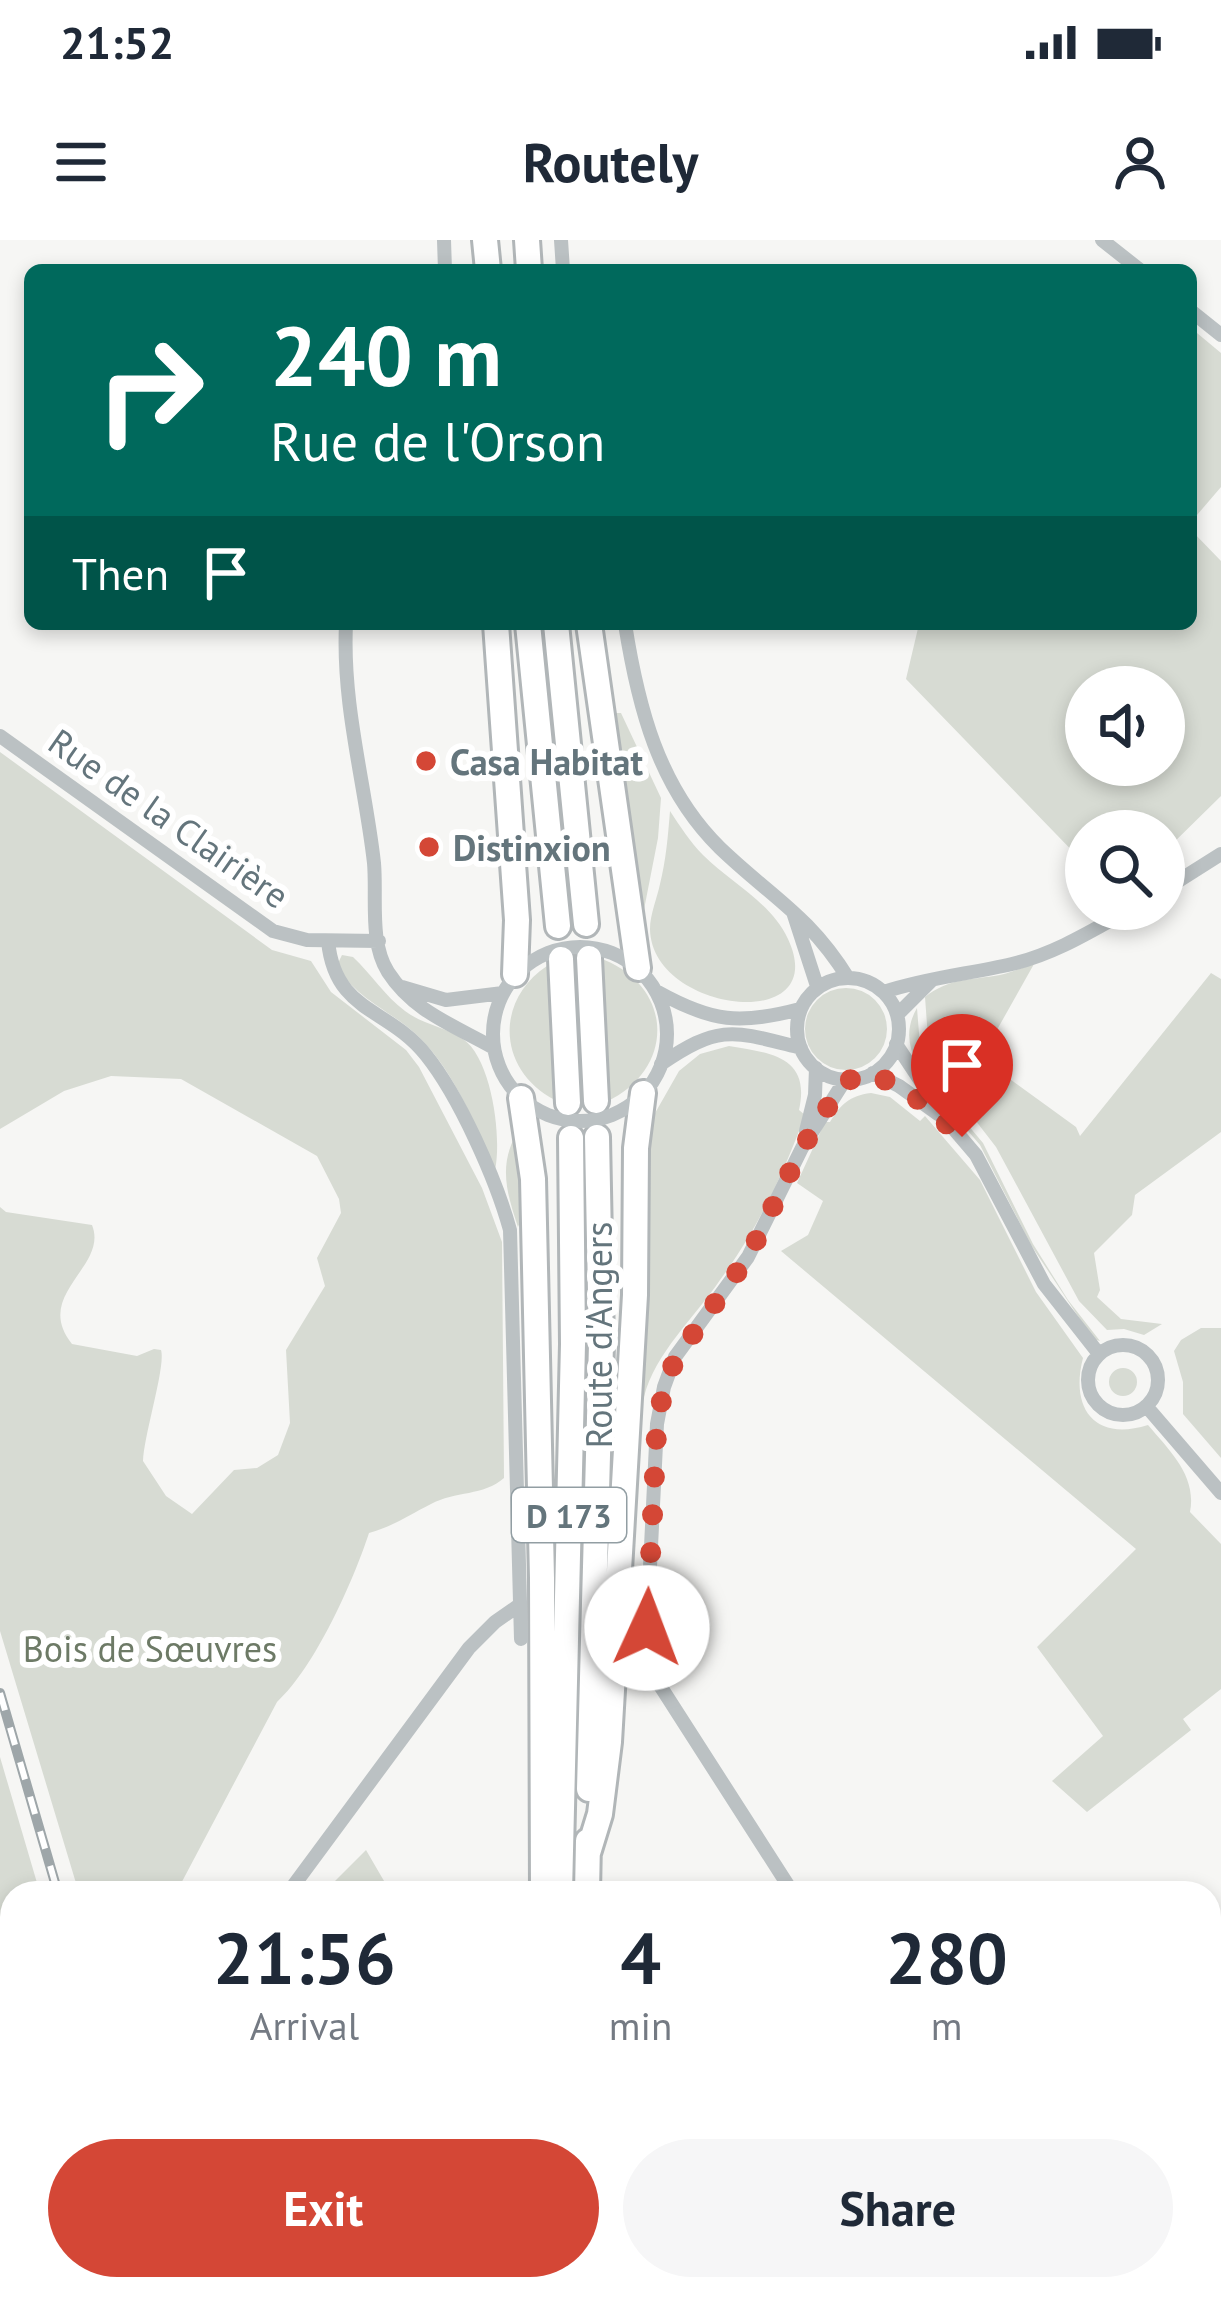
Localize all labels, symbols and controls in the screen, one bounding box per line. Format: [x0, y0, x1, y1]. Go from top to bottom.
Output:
text: 21:52 [60, 13, 174, 71]
text: Routely [523, 127, 698, 197]
icon: menu [48, 129, 114, 195]
icon: person [1107, 129, 1173, 195]
text: 240 m [270, 300, 502, 409]
icon: right [72, 312, 228, 468]
text: Rue de l'Orson [270, 406, 605, 476]
icon: arrive [193, 540, 259, 606]
text: Then [72, 544, 169, 602]
map controls [1065, 666, 1185, 930]
button: sound [1065, 666, 1185, 786]
street label: Rue de la Clairière [40, 718, 298, 918]
place label: Casa Habitat [450, 738, 643, 785]
marker: Casa Habitat [413, 748, 439, 774]
button: search [1065, 810, 1185, 930]
place label: Distinxion [453, 824, 611, 871]
marker: Distinxion [416, 834, 442, 860]
pin [911, 1014, 1013, 1137]
icon: arrive [929, 1032, 995, 1098]
street label: Route d'Angers [575, 1222, 622, 1448]
road number: D 173 [512, 1488, 626, 1542]
position arrow [584, 1565, 710, 1691]
park label: Bois de Sœuvres [23, 1625, 277, 1672]
text: 21:56 [213, 1911, 396, 2004]
text: 4 [620, 1911, 661, 2004]
text: 280 [885, 1911, 1008, 2004]
text: Arrival [250, 2000, 359, 2051]
text: min [609, 2000, 672, 2051]
text: m [931, 2000, 962, 2051]
button: Exit [48, 2139, 599, 2277]
button: Share [623, 2139, 1173, 2277]

